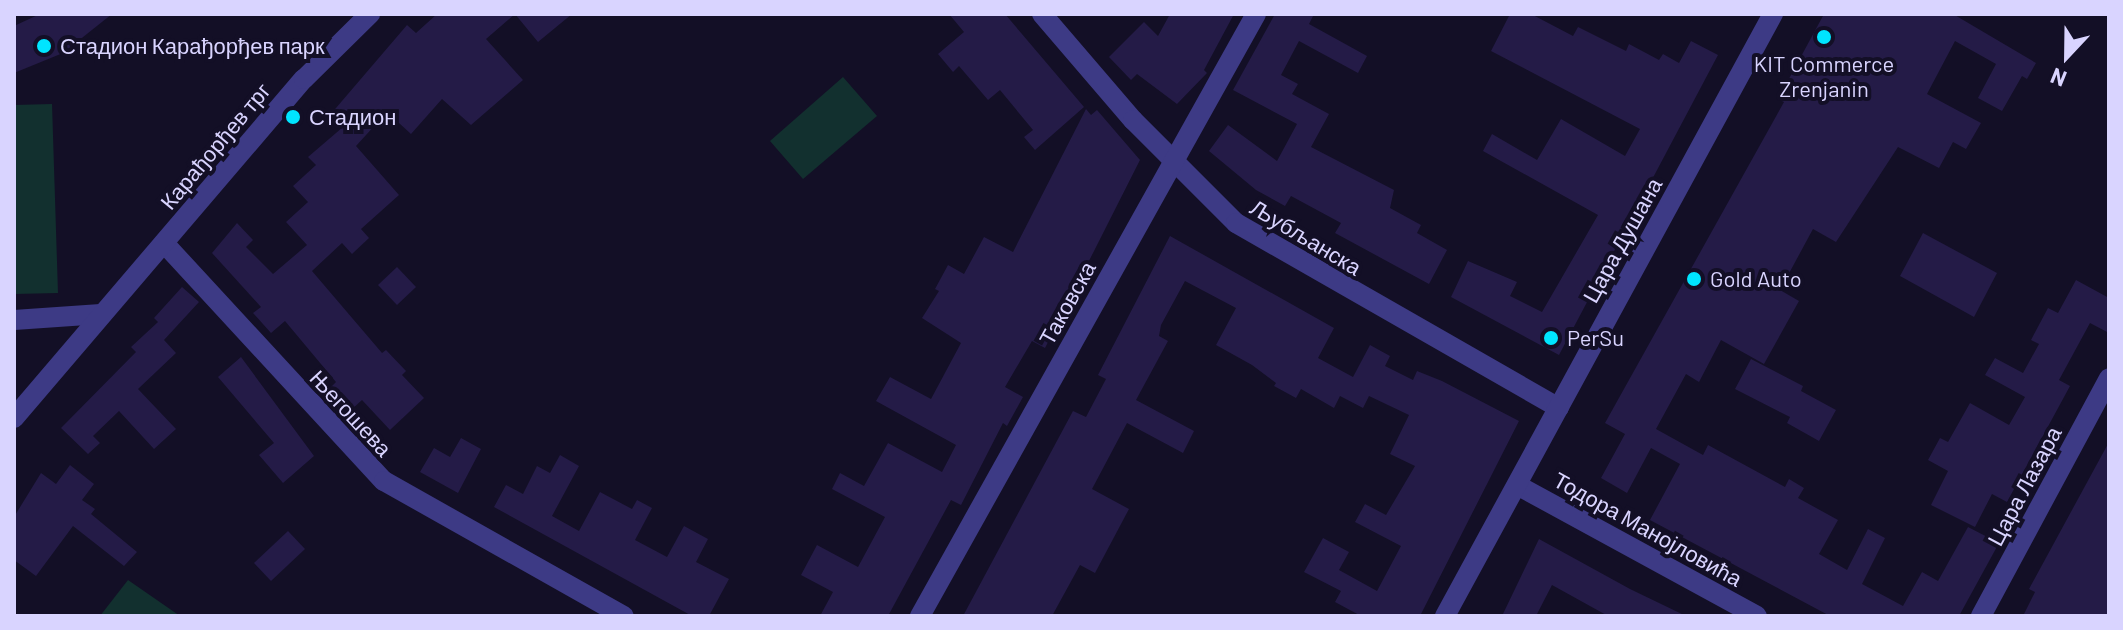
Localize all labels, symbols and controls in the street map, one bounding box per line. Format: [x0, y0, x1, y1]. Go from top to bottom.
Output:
north arrow [2027, 16, 2107, 96]
marker: KIT Commerce Zrenjanin [1815, 28, 1833, 46]
place label: Стадион Карађорђев парк [60, 33, 325, 59]
marker: Стадион Карађорђев парк [35, 37, 53, 55]
place label: KIT Commerce Zrenjanin [1754, 50, 1894, 102]
text: N [2046, 63, 2070, 93]
street label: Карађорђев трг [154, 77, 276, 215]
place label: Стадион [309, 104, 396, 130]
marker: Стадион [284, 108, 302, 126]
street label: Цара Душана [1577, 173, 1667, 307]
street label: Љубљанска [1246, 194, 1366, 280]
street label: Таковска [1033, 257, 1101, 349]
place label: Gold Auto [1710, 266, 1802, 292]
marker: Gold Auto [1685, 270, 1703, 288]
place label: PerSu [1567, 325, 1624, 351]
marker: PerSu [1542, 329, 1560, 347]
street label: Његошева [305, 365, 397, 461]
street label: Цара Лазара [1982, 422, 2066, 550]
street label: Тодора Манојловића [1549, 466, 1747, 592]

